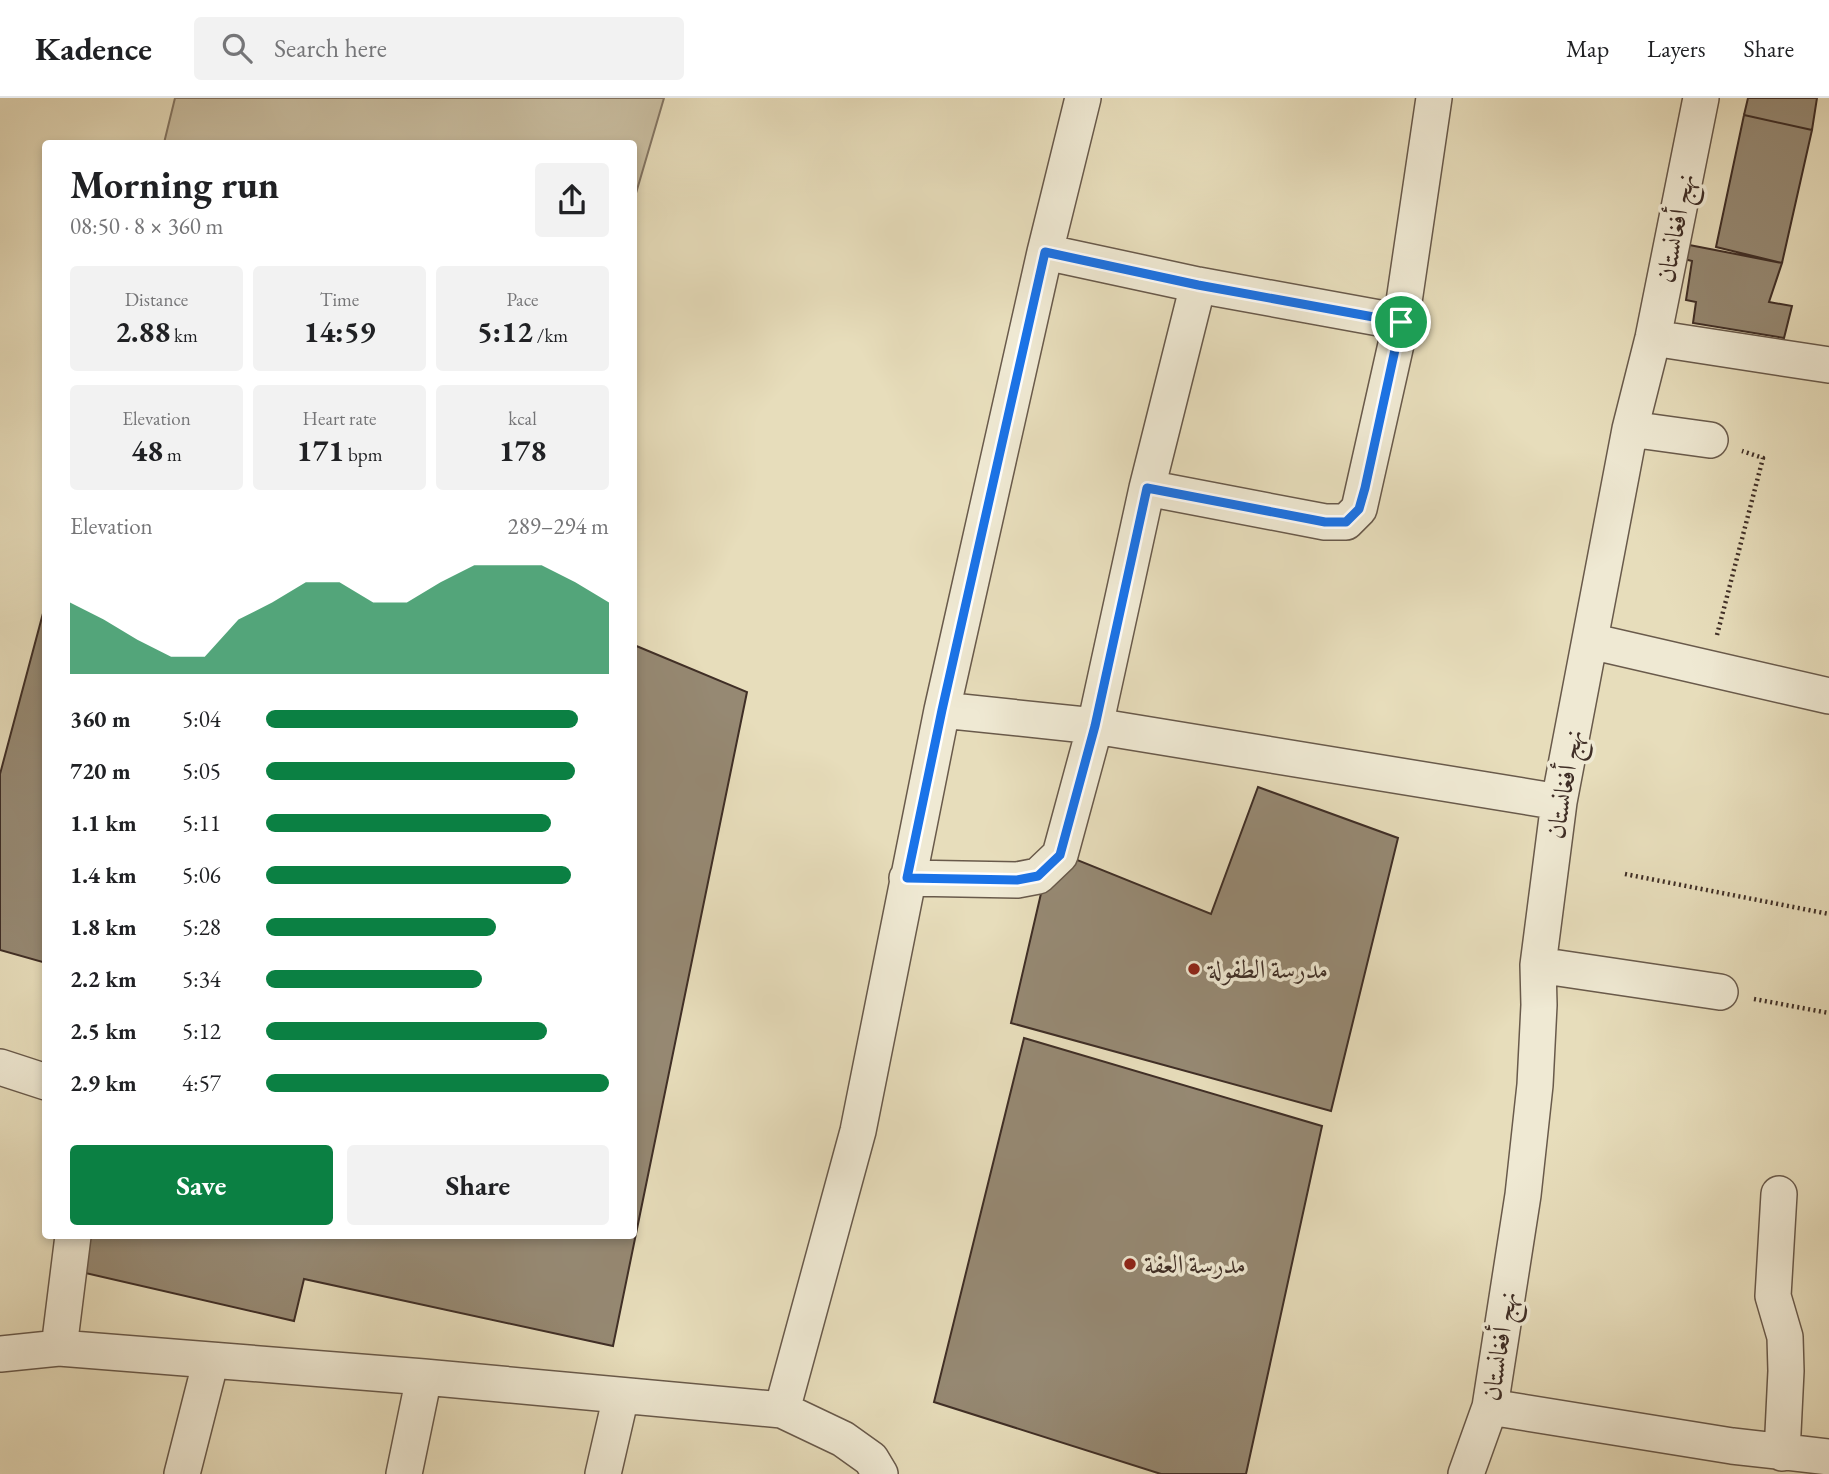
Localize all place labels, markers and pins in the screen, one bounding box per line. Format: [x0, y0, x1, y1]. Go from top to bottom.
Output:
pin [1371, 292, 1431, 352]
place label: مدرسة الطفولة [1206, 952, 1328, 986]
marker: مدرسة الطفولة [1186, 961, 1202, 977]
place label: مدرسة العفة [1144, 1247, 1246, 1281]
marker: مدرسة العفة [1122, 1256, 1138, 1272]

